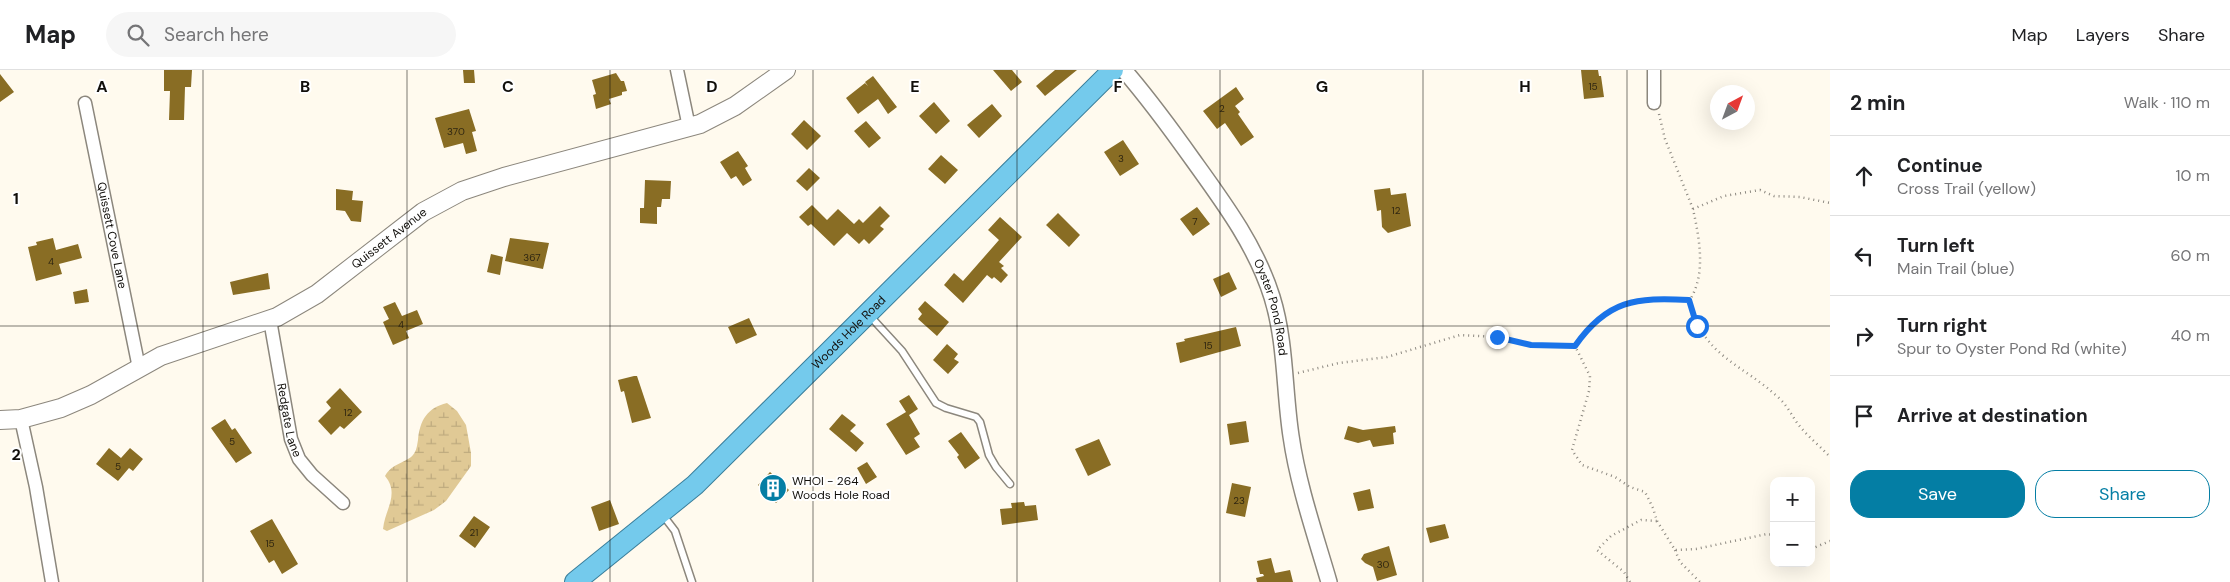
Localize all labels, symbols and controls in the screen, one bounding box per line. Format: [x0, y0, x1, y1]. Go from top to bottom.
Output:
search box [106, 12, 456, 57]
text: Map [25, 19, 76, 50]
icon: search [124, 21, 152, 49]
text: Search here [164, 22, 269, 47]
text: Map [2012, 23, 2048, 47]
text: Layers [2076, 23, 2130, 47]
text: Share [2158, 23, 2205, 47]
text: A [96, 76, 108, 97]
text: B [300, 76, 310, 97]
text: C [502, 76, 514, 97]
text: D [706, 76, 718, 97]
text: E [910, 76, 920, 97]
text: F [1114, 76, 1123, 97]
text: G [1316, 76, 1328, 97]
text: H [1519, 76, 1531, 97]
house number: 15 [1588, 80, 1598, 93]
north arrow [1710, 85, 1755, 130]
text: 2 min [1850, 89, 1906, 117]
text: Walk · 110 m [2124, 92, 2210, 113]
house number: 2 [1219, 102, 1225, 115]
house number: 370 [447, 125, 465, 138]
house number: 3 [1118, 152, 1124, 165]
text: Continue [1897, 153, 1983, 178]
icon: ahead [1850, 162, 1878, 190]
text: 10 m [2176, 165, 2210, 186]
text: Cross Trail (yellow) [1897, 178, 2036, 199]
street label: Quissett Cove Lane [93, 181, 131, 290]
text: 1 [13, 188, 19, 209]
street label: Quissett Avenue [348, 204, 430, 272]
house number: 12 [1392, 204, 1401, 217]
house number: 7 [1192, 215, 1198, 228]
text: Turn left [1897, 233, 1975, 258]
icon: left [1850, 242, 1878, 270]
text: 60 m [2170, 245, 2210, 266]
house number: 367 [523, 251, 541, 264]
house number: 4 [48, 255, 54, 268]
street label: Oyster Pond Road [1250, 256, 1291, 356]
text: Main Trail (blue) [1897, 258, 2015, 279]
street label: Woods Hole Road [808, 292, 889, 373]
text: Turn right [1897, 313, 1987, 338]
route start [1686, 315, 1709, 338]
house number: 4 [398, 318, 404, 331]
icon: right [1850, 322, 1878, 350]
text: 40 m [2171, 325, 2210, 346]
route end [1486, 326, 1509, 349]
text: Spur to Oyster Pond Rd (white) [1897, 338, 2127, 359]
house number: 15 [1203, 339, 1213, 352]
street label: Redgate Lane [273, 382, 305, 460]
icon: arrive [1850, 402, 1878, 430]
text: Arrive at destination [1897, 403, 2088, 428]
house number: 12 [344, 406, 353, 419]
house number: 5 [229, 435, 235, 448]
text: 2 [11, 444, 21, 465]
house number: 5 [115, 460, 121, 473]
button: Save [1850, 470, 2025, 518]
button: Share [2035, 470, 2210, 518]
building icon: WHOI - 264 Woods Hole Road [758, 473, 788, 503]
place label: WHOI - 264 Woods Hole Road [792, 473, 890, 503]
map controls [1770, 477, 1815, 567]
button: + [1770, 477, 1815, 522]
house number: 23 [1233, 494, 1245, 507]
button: − [1770, 522, 1815, 567]
house number: 21 [470, 526, 478, 539]
house number: 15 [265, 537, 275, 550]
house number: 30 [1377, 558, 1390, 571]

